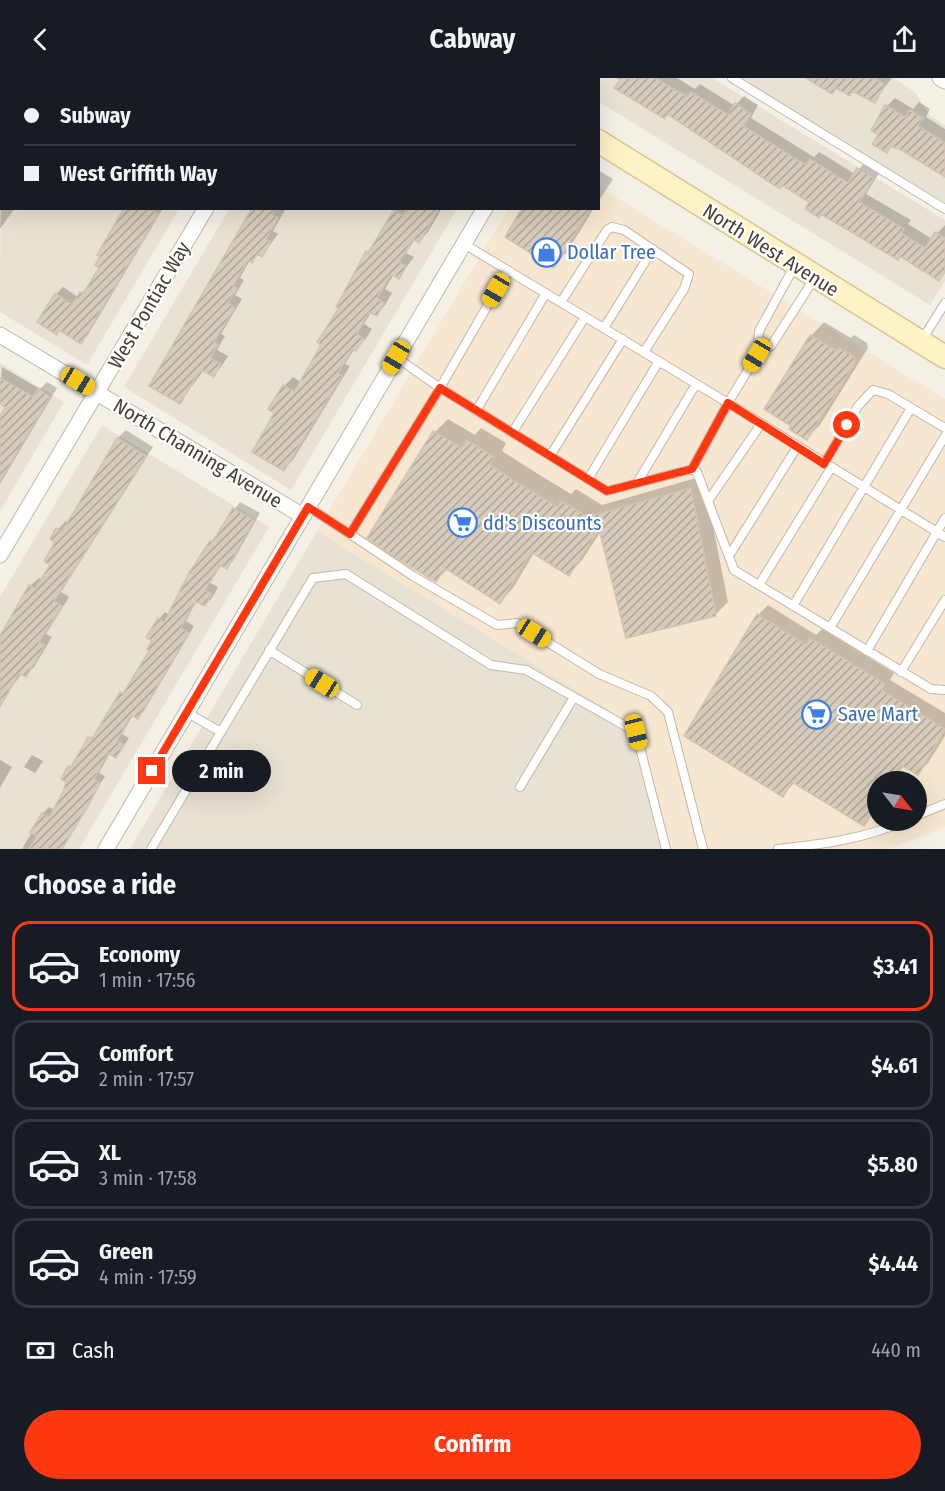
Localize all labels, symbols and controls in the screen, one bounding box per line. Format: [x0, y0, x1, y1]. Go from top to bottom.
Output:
icon: back [24, 23, 57, 56]
text: Cabway [430, 23, 515, 55]
icon: share [888, 23, 921, 56]
text: Subway [60, 102, 131, 129]
text: West Griffith Way [60, 160, 217, 187]
street label: North West Avenue [699, 198, 843, 302]
shop icon: Dollar Tree [530, 236, 562, 268]
street label: West Pontiac Way [103, 237, 195, 373]
place label: Dollar Tree [567, 240, 656, 264]
car [479, 270, 513, 310]
car [740, 335, 774, 375]
car [379, 337, 413, 377]
car [58, 364, 98, 398]
street label: North Channing Avenue [109, 393, 287, 513]
route start [833, 411, 860, 438]
supermarket icon: dd's Discounts [446, 507, 478, 539]
place label: dd's Discounts [483, 511, 602, 535]
car [514, 616, 554, 650]
car [302, 666, 342, 700]
supermarket icon: Save Mart [801, 698, 833, 730]
place label: Save Mart [838, 702, 919, 726]
car [623, 712, 649, 752]
callout: 2 min [173, 750, 272, 792]
route end [138, 757, 165, 784]
text: 2 min [199, 759, 244, 783]
north arrow [867, 771, 927, 831]
map controls [867, 771, 927, 831]
text: Choose a ride [24, 869, 176, 901]
icon: car [27, 939, 81, 993]
text: Economy [99, 941, 180, 968]
text: $3.41 [873, 953, 918, 980]
text: 1 min · 17:56 [99, 968, 195, 992]
icon: car [27, 1038, 81, 1092]
text: Comfort [99, 1040, 173, 1067]
text: $4.61 [871, 1052, 918, 1079]
text: 2 min · 17:57 [99, 1067, 194, 1091]
icon: car [27, 1137, 81, 1191]
text: XL [99, 1139, 121, 1166]
text: $5.80 [868, 1151, 918, 1178]
text: 3 min · 17:58 [99, 1166, 197, 1190]
icon: car [27, 1236, 81, 1290]
text: Green [99, 1238, 153, 1265]
text: $4.44 [869, 1250, 918, 1277]
text: 4 min · 17:59 [99, 1265, 197, 1289]
icon: cash [24, 1334, 57, 1367]
text: Cash [72, 1337, 115, 1364]
text: 440 m [871, 1338, 921, 1362]
button: Confirm [24, 1410, 921, 1479]

